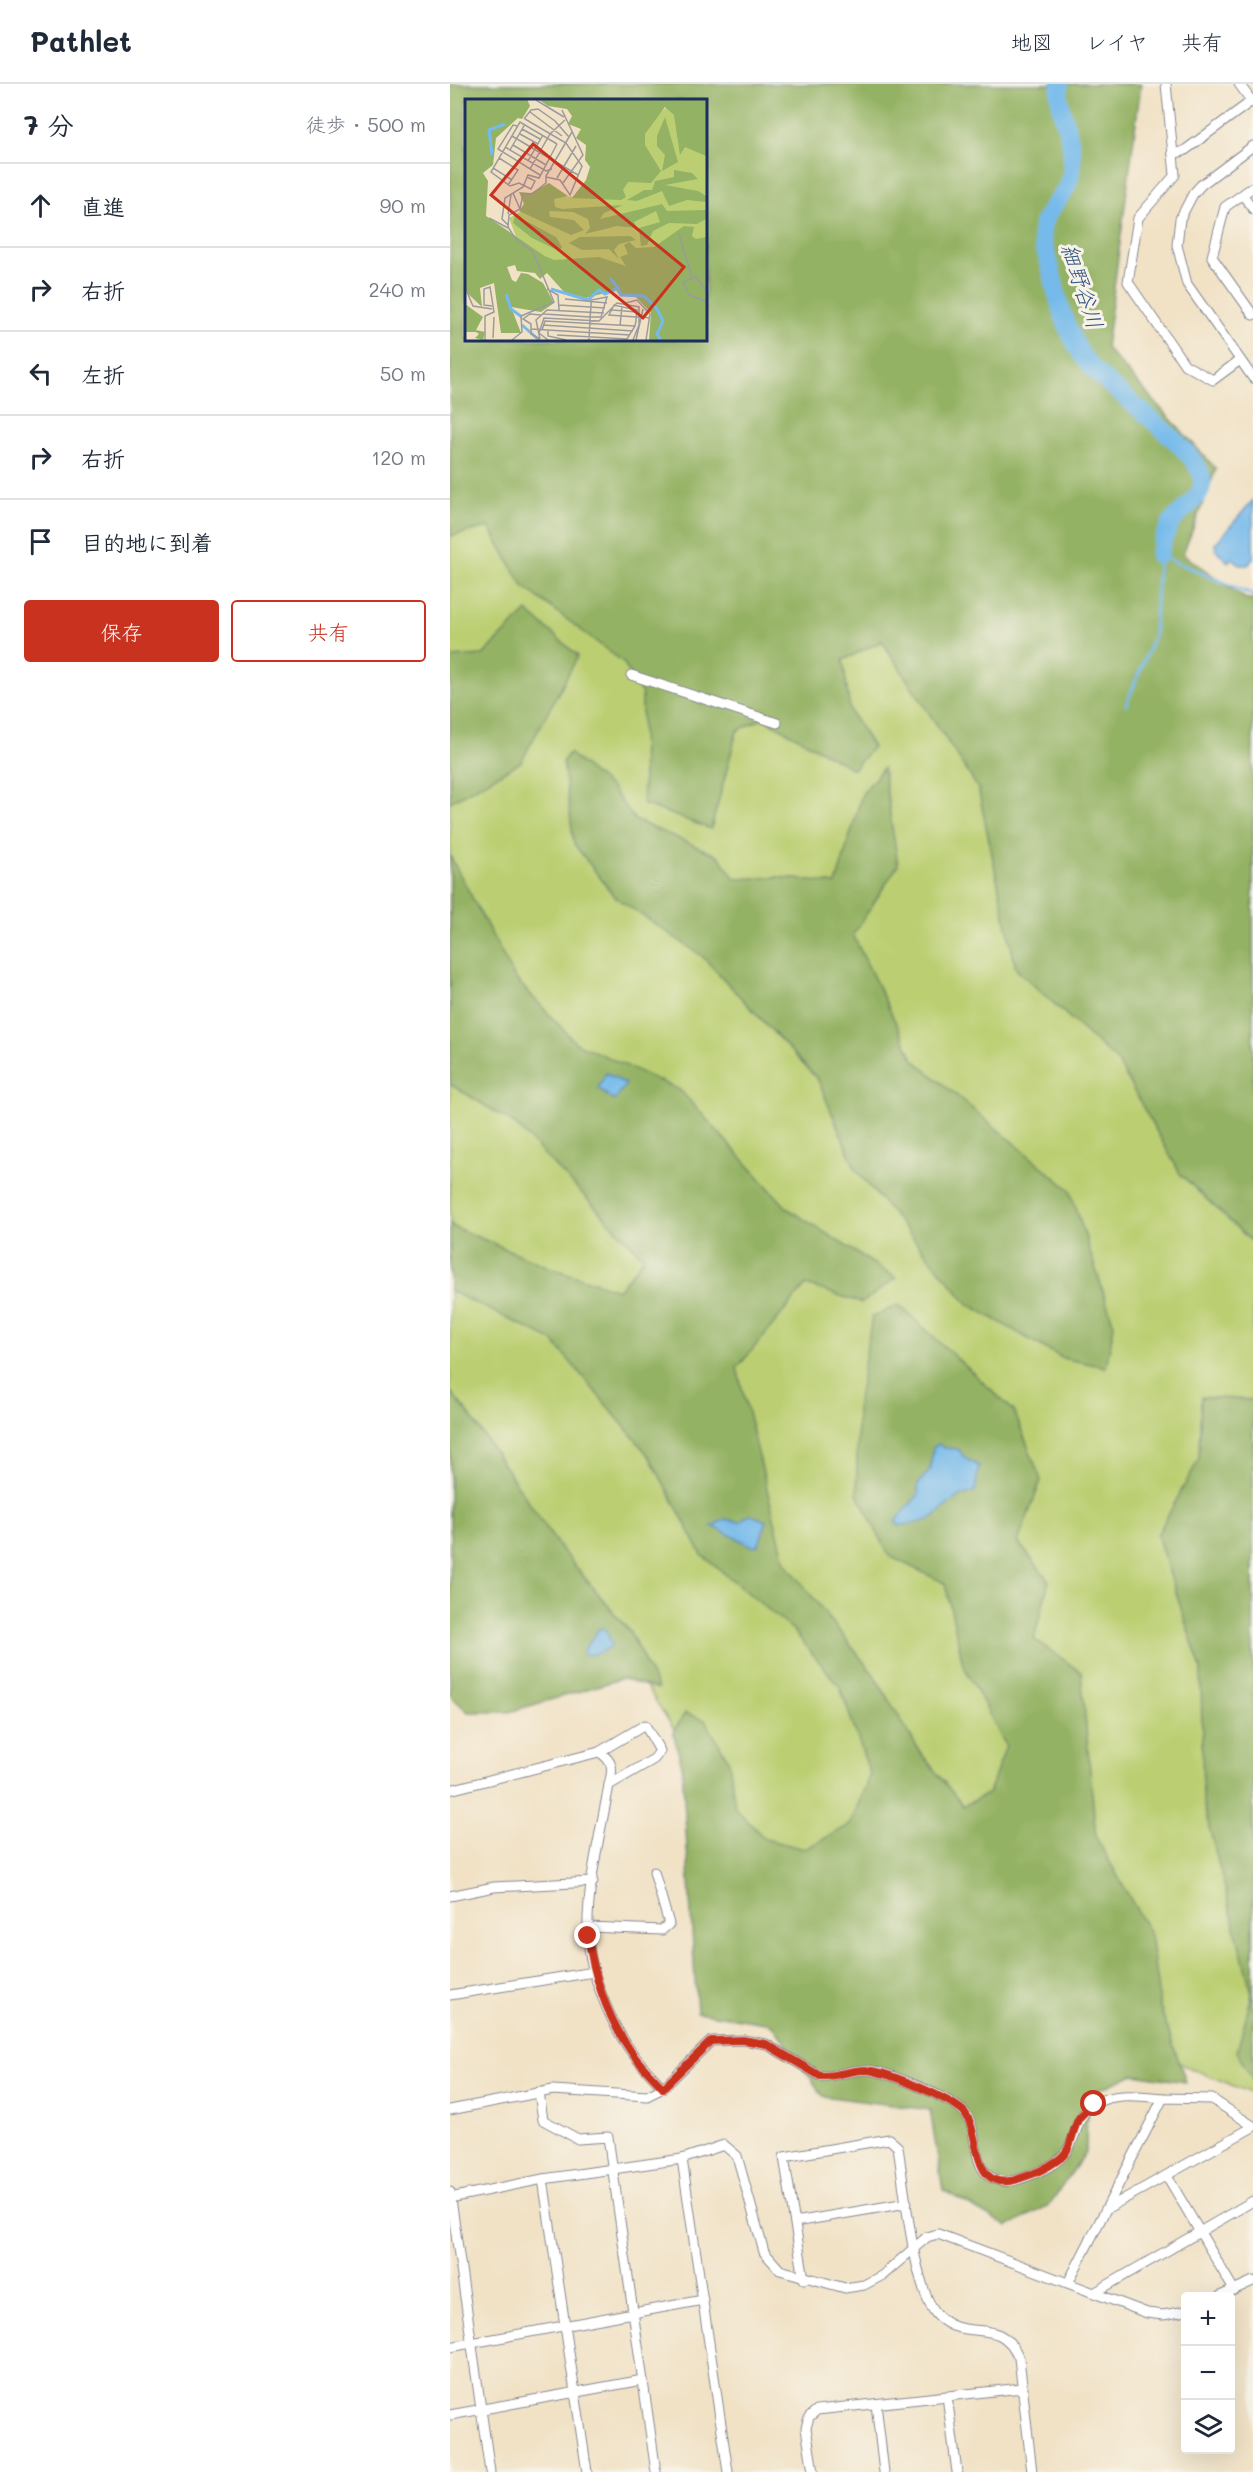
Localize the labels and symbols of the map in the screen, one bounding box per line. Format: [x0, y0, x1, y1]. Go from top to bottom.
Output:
inset map [465, 99, 706, 340]
water label: 細野谷川 [1056, 240, 1110, 332]
route end [574, 1922, 600, 1948]
route start [1080, 2090, 1106, 2116]

